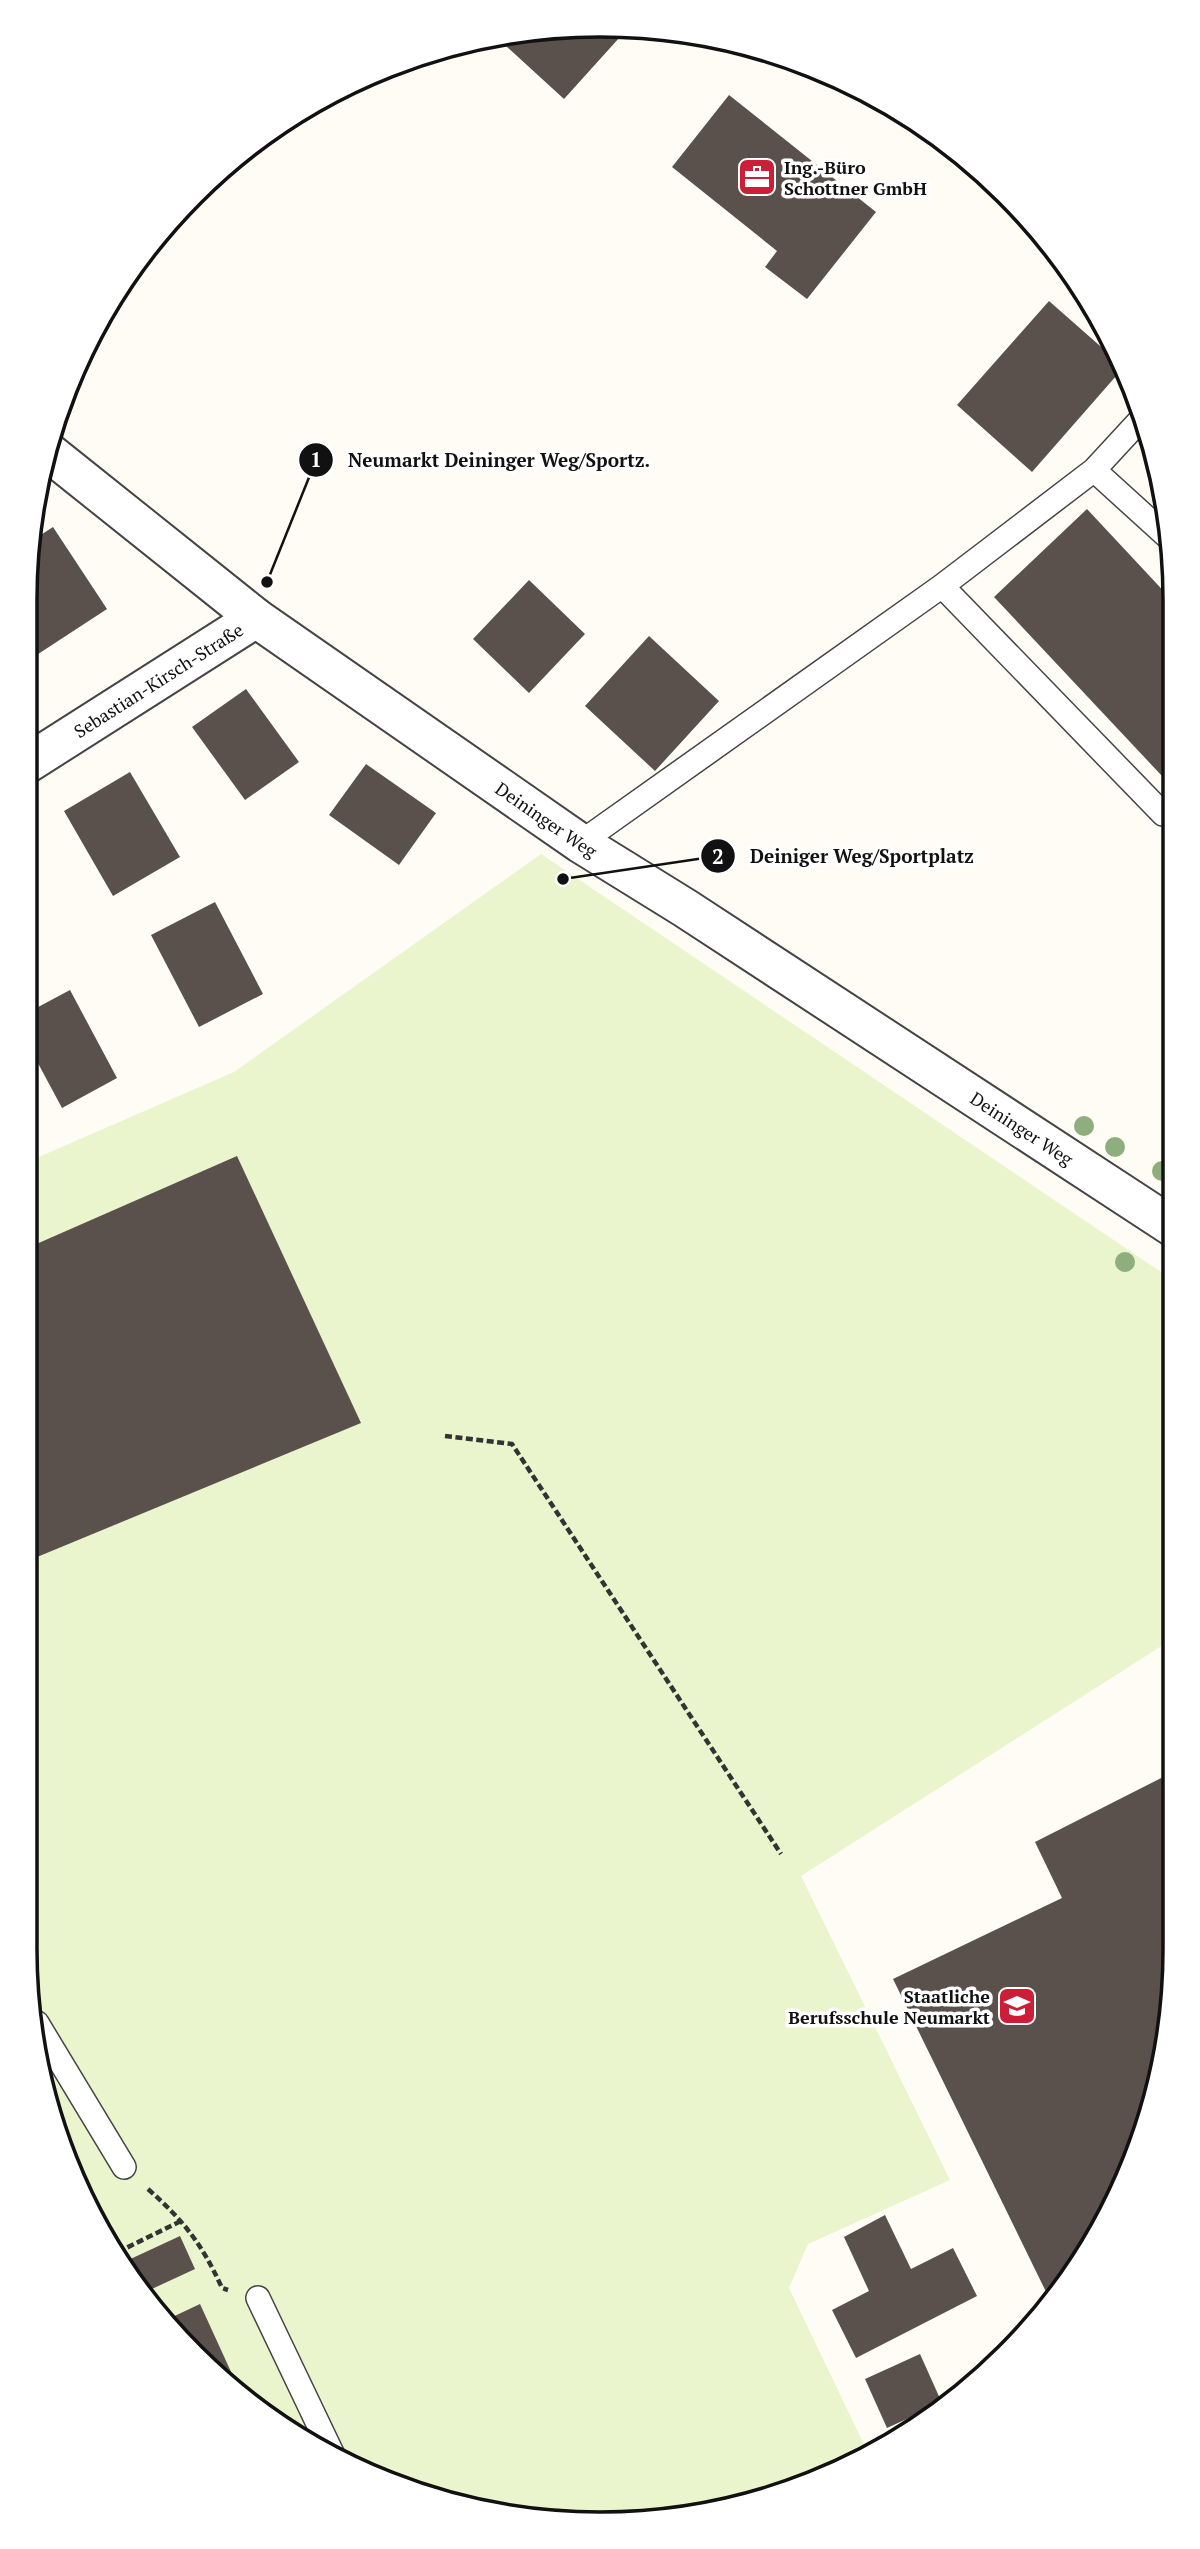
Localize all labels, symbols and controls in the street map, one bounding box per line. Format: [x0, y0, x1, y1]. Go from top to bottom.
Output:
place label: Ing.-Büro Schottner GmbH [784, 155, 927, 200]
office icon: Ing.-Büro Schottner GmbH [736, 156, 778, 198]
callout: Neumarkt Deininger Weg/Sportz. [298, 440, 664, 480]
text: 1 [310, 445, 322, 473]
text: Neumarkt Deininger Weg/Sportz. [348, 447, 650, 472]
street label: Sebastian-Kirsch-Straße [69, 617, 248, 743]
street label: Deininger Weg [491, 776, 602, 863]
callout: Deiniger Weg/Sportplatz [701, 836, 988, 876]
text: 2 [712, 842, 724, 870]
text: Deiniger Weg/Sportplatz [750, 843, 974, 868]
street label: Deininger Weg [966, 1086, 1078, 1171]
place label: Staatliche Berufsschule Neumarkt [788, 1984, 990, 2029]
school or university icon: Staatliche Berufsschule Neumarkt [996, 1985, 1038, 2027]

